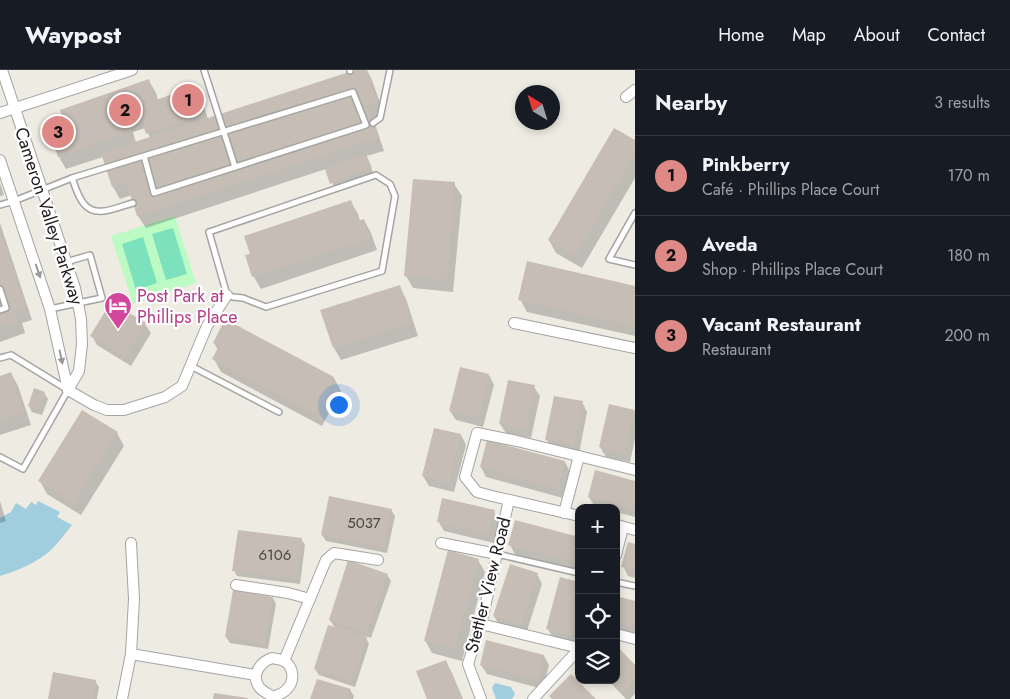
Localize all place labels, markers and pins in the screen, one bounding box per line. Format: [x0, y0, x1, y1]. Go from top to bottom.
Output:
pin: 1 [172, 81, 204, 119]
pin: 2 [109, 91, 141, 129]
pin: 3 [42, 113, 74, 151]
place label: Post Park at Phillips Place [137, 283, 237, 330]
hotel icon: Post Park at Phillips Place [103, 291, 133, 330]

